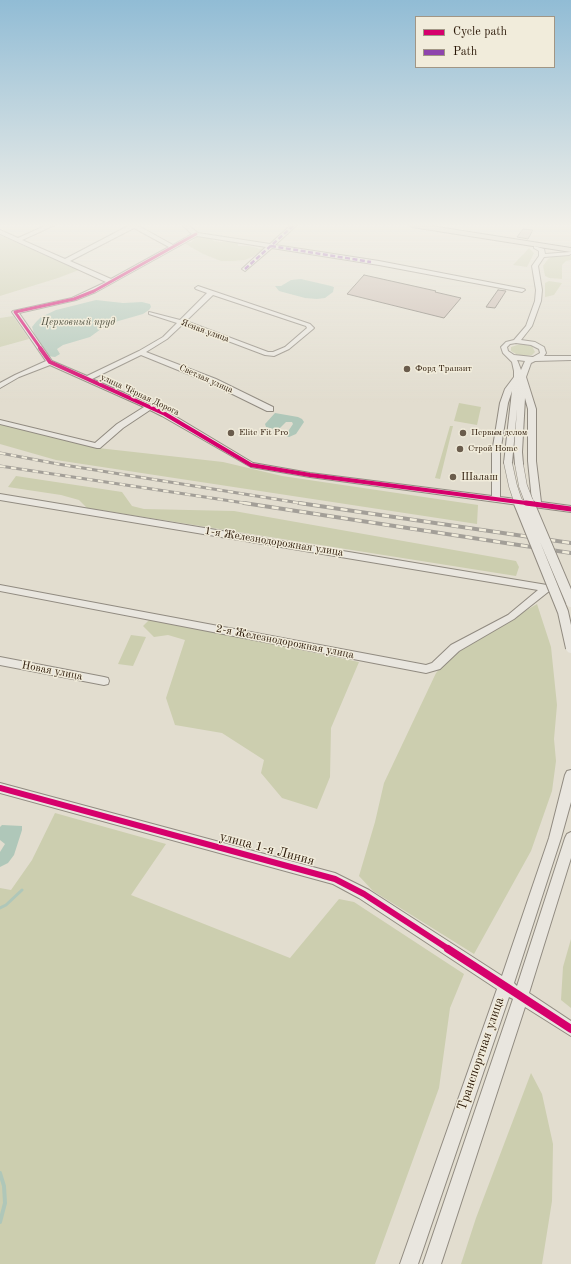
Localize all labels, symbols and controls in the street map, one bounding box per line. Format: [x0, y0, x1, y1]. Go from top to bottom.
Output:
legend [415, 16, 555, 68]
text: Cycle path [453, 26, 507, 38]
text: Path [453, 46, 477, 58]
water label: Церковный пруд [41, 316, 115, 328]
street label: Ясная улица [180, 317, 230, 345]
street label: Светлая улица [177, 362, 235, 396]
marker: Форд Транзит [402, 364, 412, 374]
place label: Форд Транзит [415, 364, 472, 374]
street label: улица Чёрная Дорога [99, 372, 181, 418]
marker: Elite Fit Pro [226, 428, 236, 438]
place label: Elite Fit Pro [239, 428, 288, 438]
marker: Первым делом [458, 428, 468, 438]
place label: Первым делом [471, 428, 527, 438]
marker: Строй Home [455, 444, 465, 454]
place label: Строй Home [468, 444, 518, 454]
place label: Шалаш [461, 470, 498, 484]
marker: Шалаш [448, 472, 458, 482]
street label: 1-я Железнодорожная улица [204, 525, 344, 559]
street label: 2-я Железнодорожная улица [215, 622, 355, 662]
street label: Новая улица [20, 659, 84, 683]
street label: улица 1-я Линия [218, 829, 316, 869]
street label: Транспортная улица [454, 995, 508, 1113]

